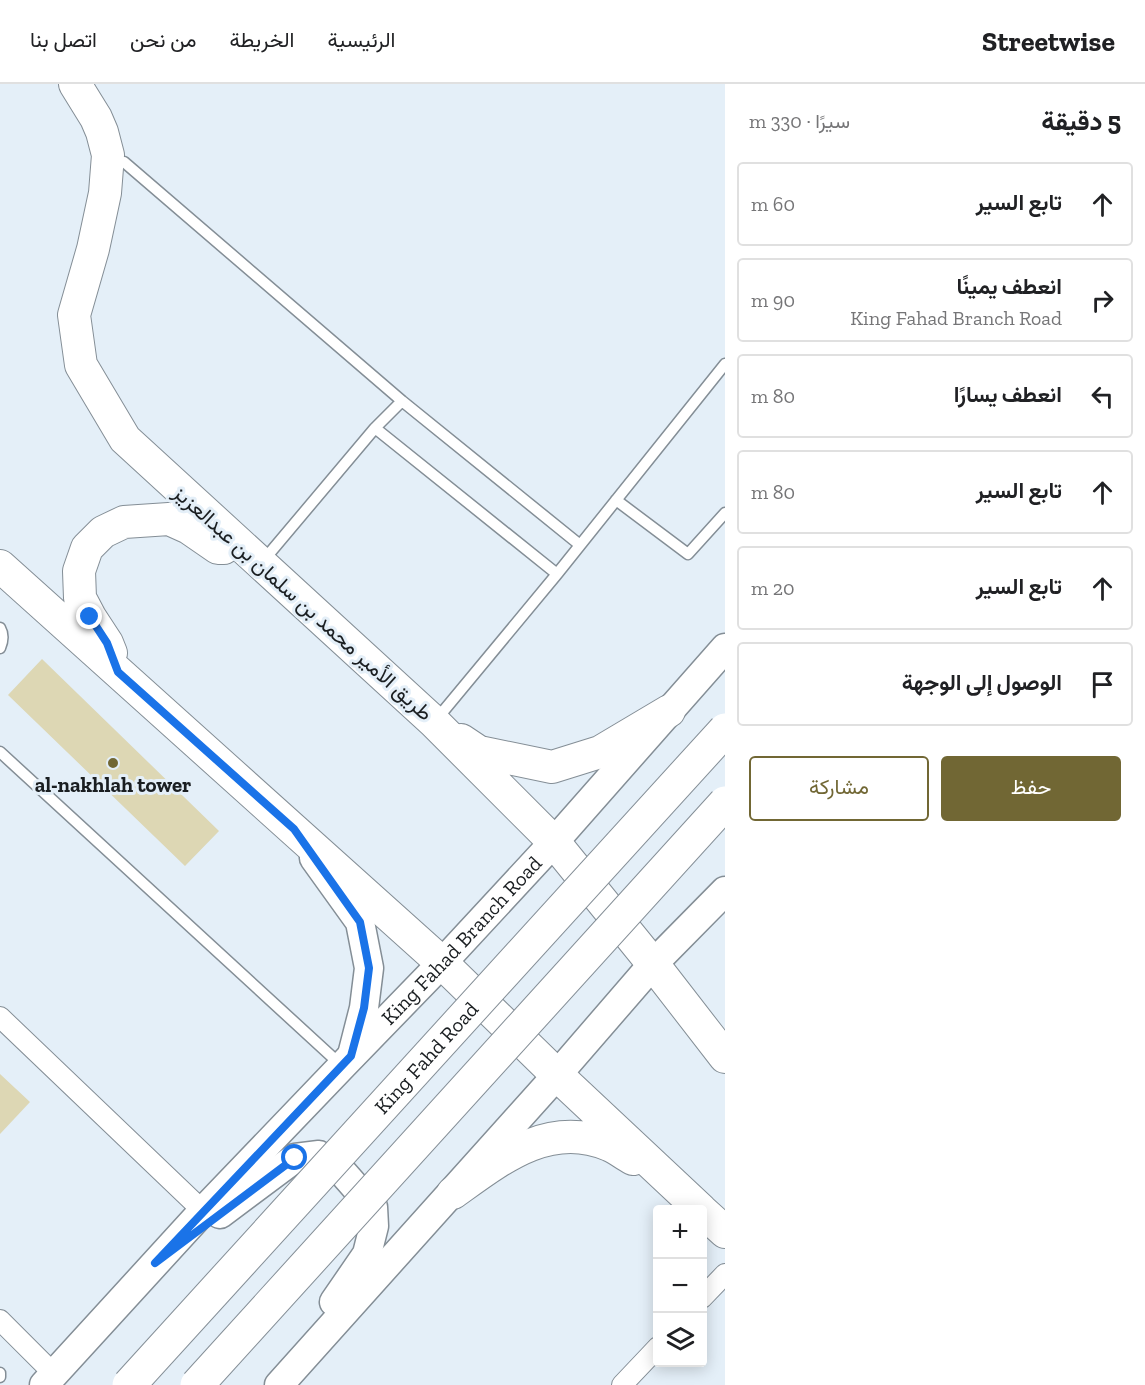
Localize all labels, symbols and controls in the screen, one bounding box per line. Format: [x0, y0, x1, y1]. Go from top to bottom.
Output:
text: Streetwise [982, 25, 1115, 58]
text: اتصل بنا [30, 27, 97, 52]
text: من نحن [130, 27, 197, 52]
text: الخريطة [230, 27, 294, 52]
text: الرئيسية [327, 27, 395, 52]
text: 5 دقيقة [1041, 105, 1121, 137]
text: سيرًا · 330 m [749, 109, 850, 133]
icon: ahead [1086, 188, 1119, 221]
text: تابع السير [976, 189, 1062, 216]
text: 60 m [751, 192, 795, 216]
text: انعطف يمينًا [956, 273, 1062, 300]
icon: right [1086, 284, 1119, 317]
text: 90 m [751, 288, 795, 312]
text: King Fahad Branch Road [850, 306, 1062, 330]
icon: left [1086, 380, 1119, 413]
text: انعطف يسارًا [954, 381, 1062, 408]
text: 80 m [751, 384, 795, 408]
icon: ahead [1086, 476, 1119, 509]
text: تابع السير [976, 477, 1062, 504]
street label: طريق الأمير محمد بن سلمان بن عبدالعزيز [167, 479, 438, 726]
text: 80 m [751, 480, 795, 504]
icon: ahead [1086, 572, 1119, 605]
text: تابع السير [976, 573, 1062, 600]
text: 20 m [751, 576, 795, 600]
route end [76, 603, 102, 629]
icon: arrive [1086, 668, 1119, 701]
text: الوصول إلى الوجهة [902, 669, 1062, 696]
marker: al-nakhlah tower [106, 756, 120, 770]
button: مشاركة [749, 756, 929, 821]
button: حفظ [941, 756, 1121, 821]
place label: al-nakhlah tower [35, 772, 191, 797]
street label: King Fahad Branch Road [376, 850, 547, 1030]
street label: King Fahd Road [369, 996, 484, 1119]
route start [281, 1144, 307, 1170]
map controls [653, 1205, 707, 1367]
button: + [653, 1205, 707, 1259]
button: − [653, 1259, 707, 1313]
button: layers [653, 1313, 707, 1367]

